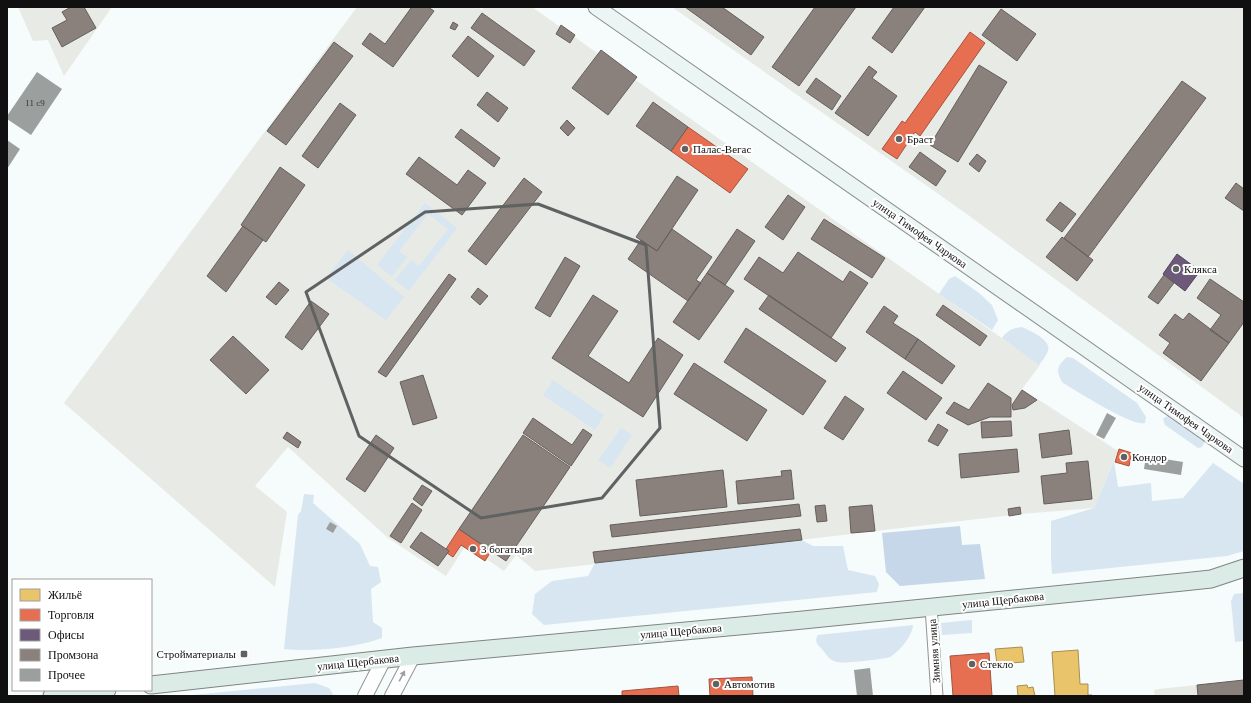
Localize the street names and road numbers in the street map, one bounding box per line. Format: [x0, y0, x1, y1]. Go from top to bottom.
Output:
street label: улица Тимофея Чаркова [871, 196, 970, 270]
street label: улица Тимофея Чаркова [1137, 381, 1236, 455]
street label: улица Щербакова [962, 590, 1045, 610]
street label: Зимняя улица [926, 618, 942, 683]
street label: улица Щербакова [640, 621, 723, 641]
street label: улица Щербакова [317, 652, 400, 672]

